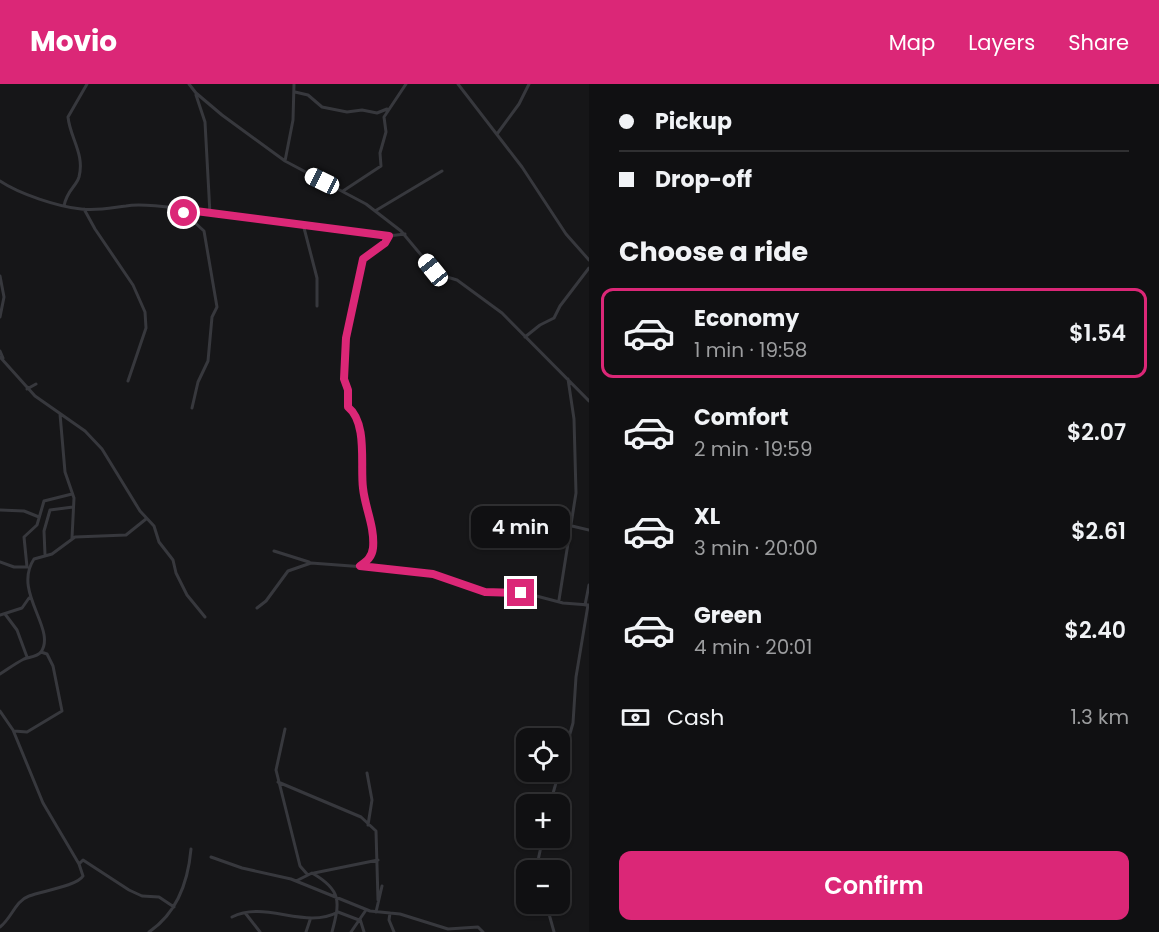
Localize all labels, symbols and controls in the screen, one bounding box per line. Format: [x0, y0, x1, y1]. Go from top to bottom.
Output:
text: Movio [30, 22, 117, 61]
text: Map [889, 28, 935, 57]
text: Layers [968, 28, 1035, 57]
text: Share [1068, 28, 1129, 57]
text: Pickup [655, 106, 732, 137]
text: Drop-off [655, 164, 752, 195]
car [302, 165, 342, 197]
route start [170, 199, 197, 226]
text: Choose a ride [619, 233, 808, 270]
car [415, 250, 451, 290]
text: Economy [694, 303, 799, 334]
icon: car [622, 306, 676, 360]
text: $1.54 [1069, 318, 1126, 349]
text: 1 min · 19:58 [694, 336, 807, 364]
text: Comfort [694, 402, 788, 433]
icon: car [622, 405, 676, 459]
text: $2.07 [1067, 417, 1126, 448]
text: 2 min · 19:59 [694, 435, 813, 463]
text: XL [694, 501, 720, 532]
icon: car [622, 504, 676, 558]
callout: 4 min [472, 506, 570, 548]
text: 4 min [492, 513, 549, 541]
text: $2.61 [1071, 516, 1126, 547]
text: 3 min · 20:00 [694, 534, 818, 562]
route end [507, 579, 534, 606]
text: Green [694, 600, 762, 631]
icon: car [622, 603, 676, 657]
text: $2.40 [1065, 615, 1126, 646]
text: 4 min · 20:01 [694, 633, 812, 661]
icon: cash [619, 701, 652, 734]
text: Cash [667, 702, 724, 733]
text: 1.3 km [1070, 703, 1129, 731]
map controls [516, 728, 570, 914]
button: locate [516, 728, 570, 782]
button: + [516, 794, 570, 848]
button: Confirm [619, 851, 1129, 920]
button: − [516, 860, 570, 914]

